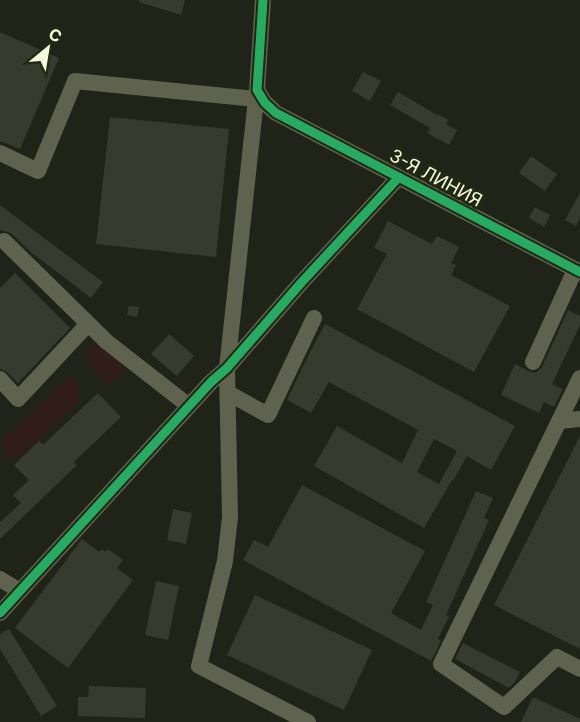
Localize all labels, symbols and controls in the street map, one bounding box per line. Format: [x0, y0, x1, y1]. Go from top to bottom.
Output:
north arrow [18, 18, 78, 78]
text: С [45, 23, 66, 47]
street label: 3-Я ЛИНИЯ [386, 144, 486, 211]

